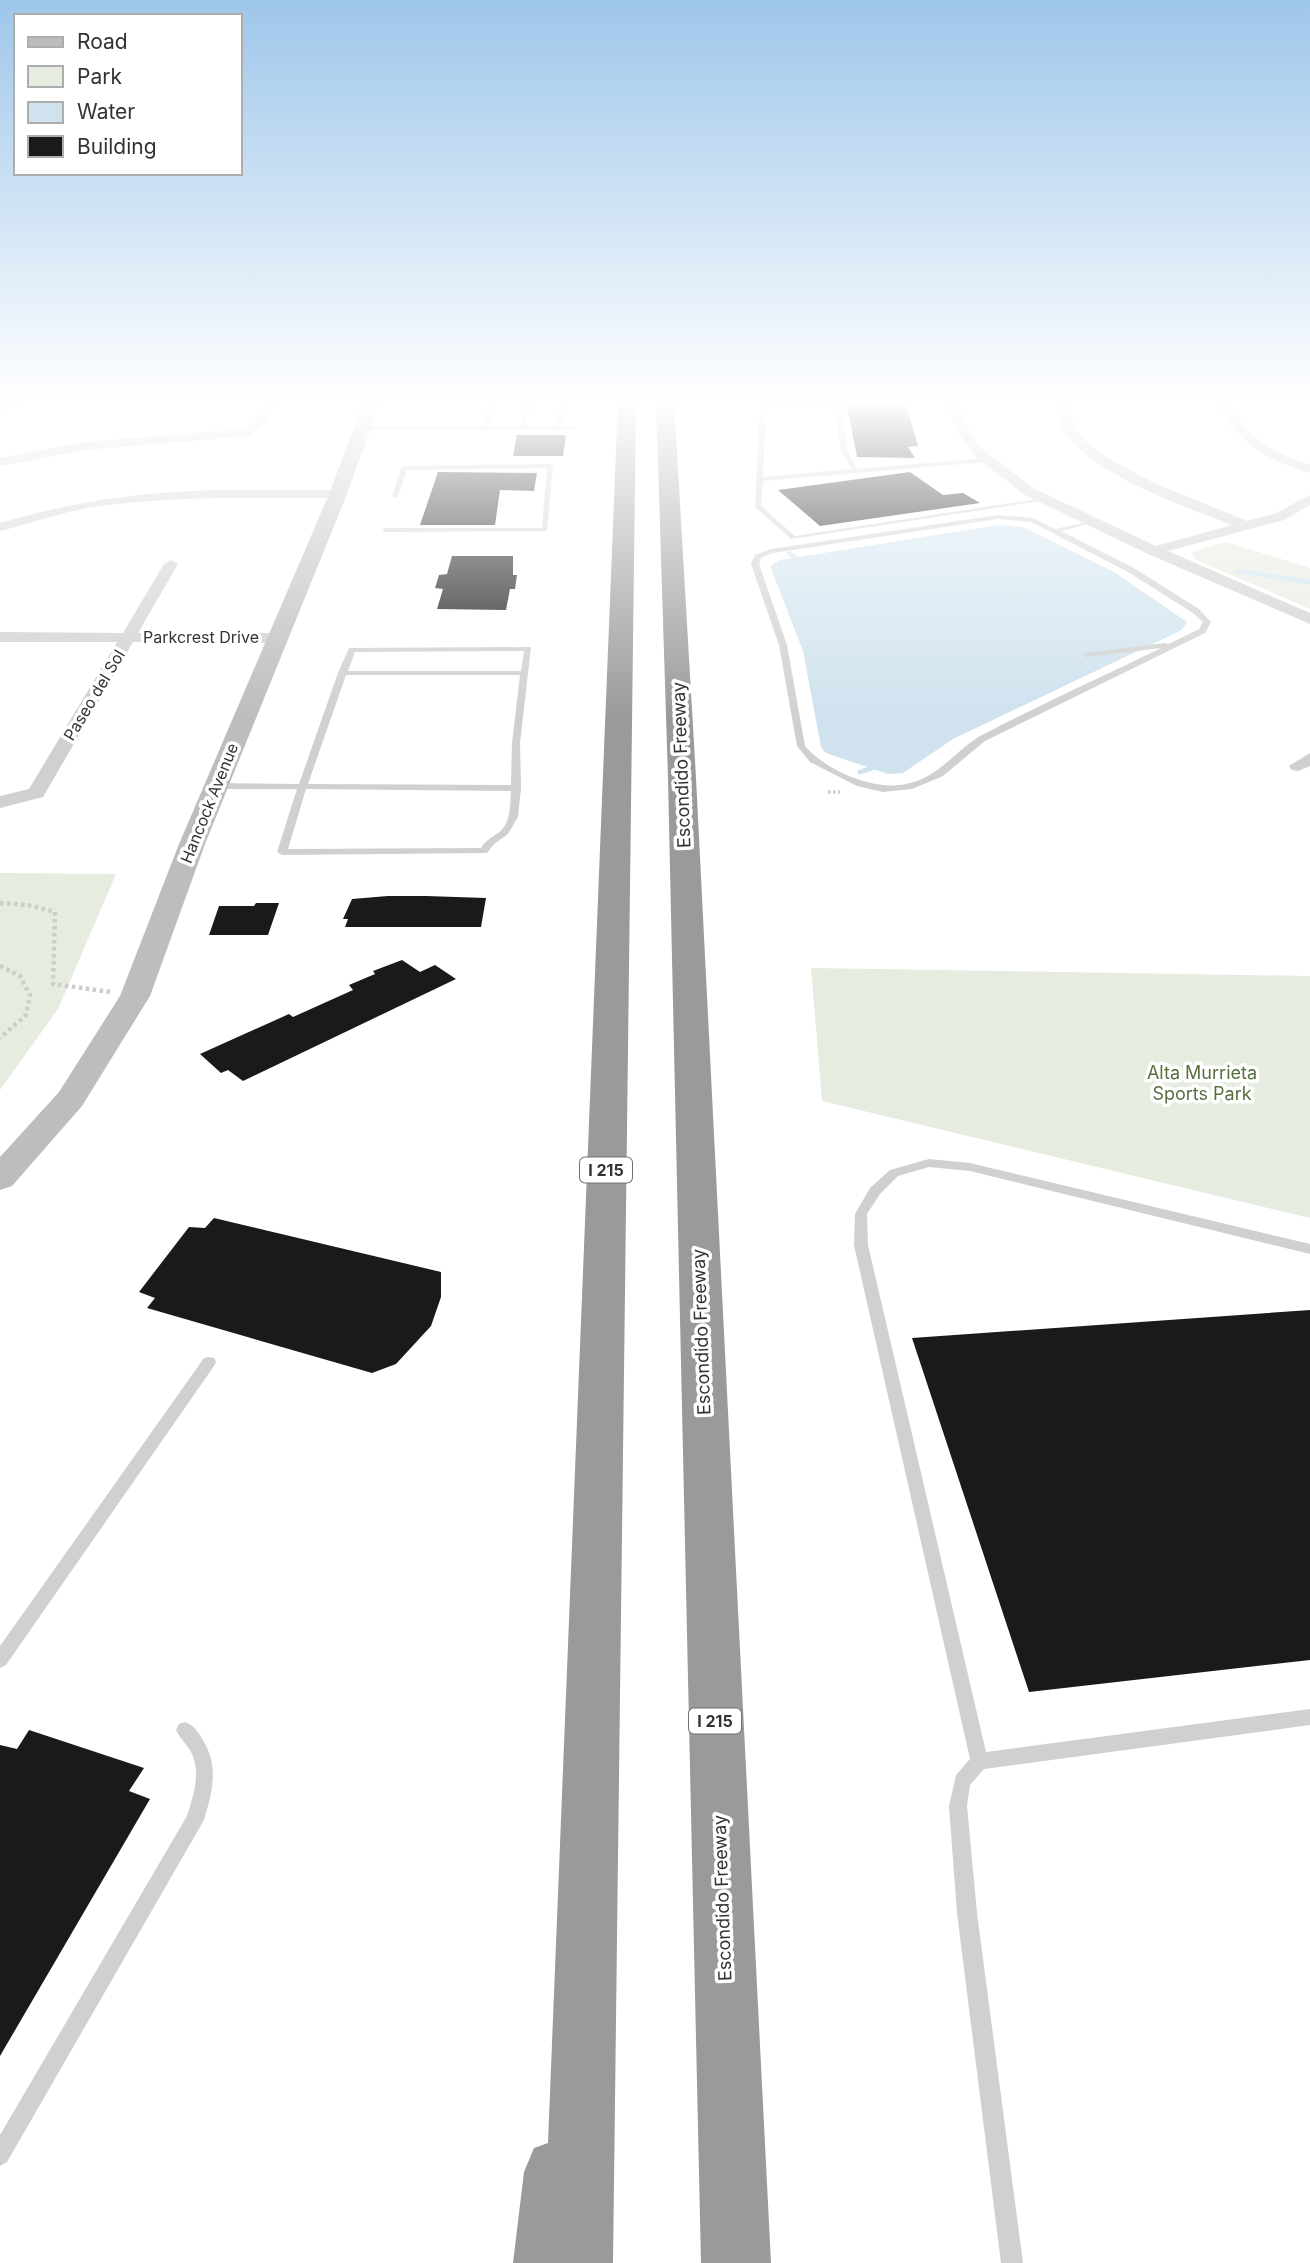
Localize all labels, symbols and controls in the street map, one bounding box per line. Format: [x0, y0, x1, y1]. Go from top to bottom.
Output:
legend [14, 14, 242, 175]
text: Road [77, 29, 128, 54]
text: Park [77, 64, 122, 89]
text: Water [77, 99, 135, 124]
text: Building [77, 134, 157, 159]
street label: Parkcrest Drive [143, 627, 259, 647]
street label: Paseo del Sol [59, 646, 129, 744]
street label: Escondido Freeway [668, 682, 694, 848]
street label: Hancock Avenue [176, 740, 242, 866]
park label: Alta Murrieta Sports Park [1147, 1062, 1257, 1104]
road number: I 215 [580, 1158, 632, 1182]
street label: Escondido Freeway [688, 1249, 714, 1415]
road number: I 215 [689, 1708, 741, 1734]
street label: Escondido Freeway [709, 1815, 735, 1981]

